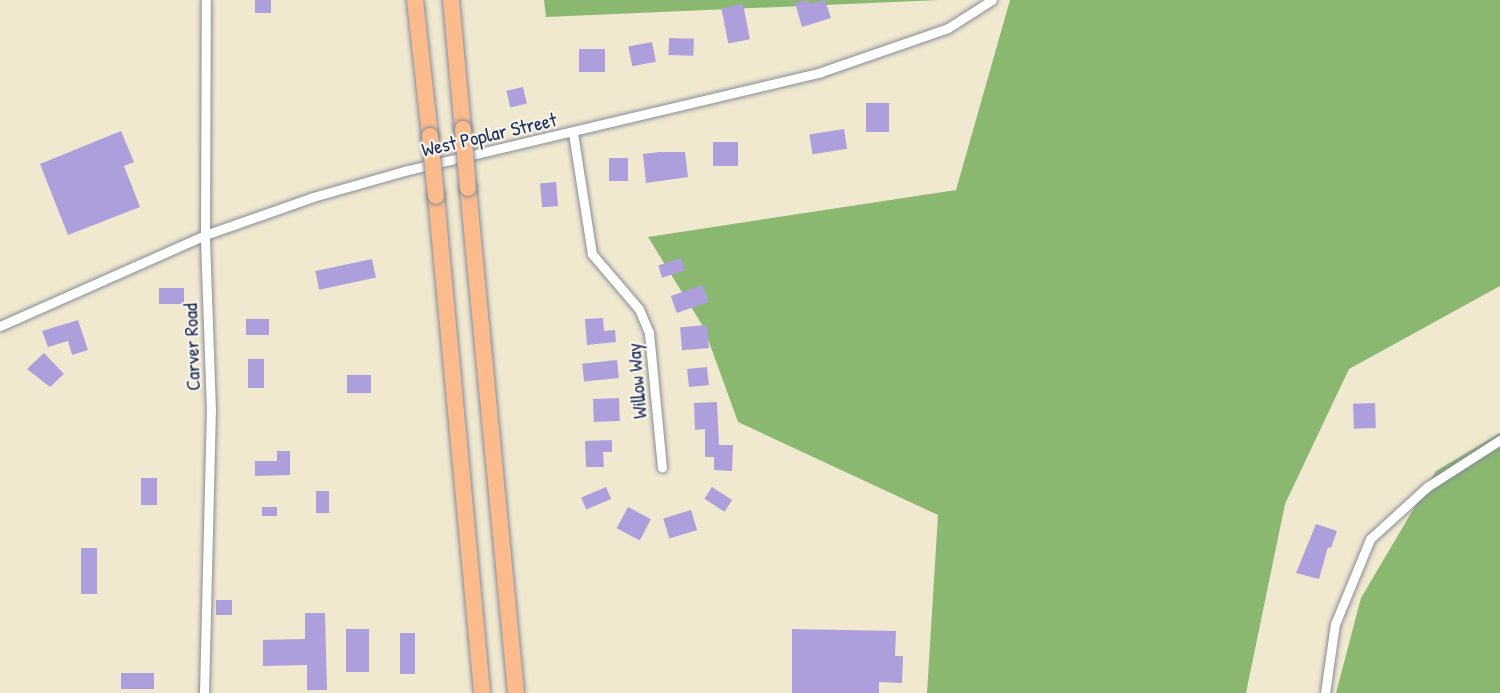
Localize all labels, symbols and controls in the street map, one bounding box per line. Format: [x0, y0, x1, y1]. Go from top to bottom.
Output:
street label: West Poplar Street [419, 107, 559, 161]
street label: Carver Road [177, 303, 205, 391]
street label: Willow Way [621, 342, 651, 420]

